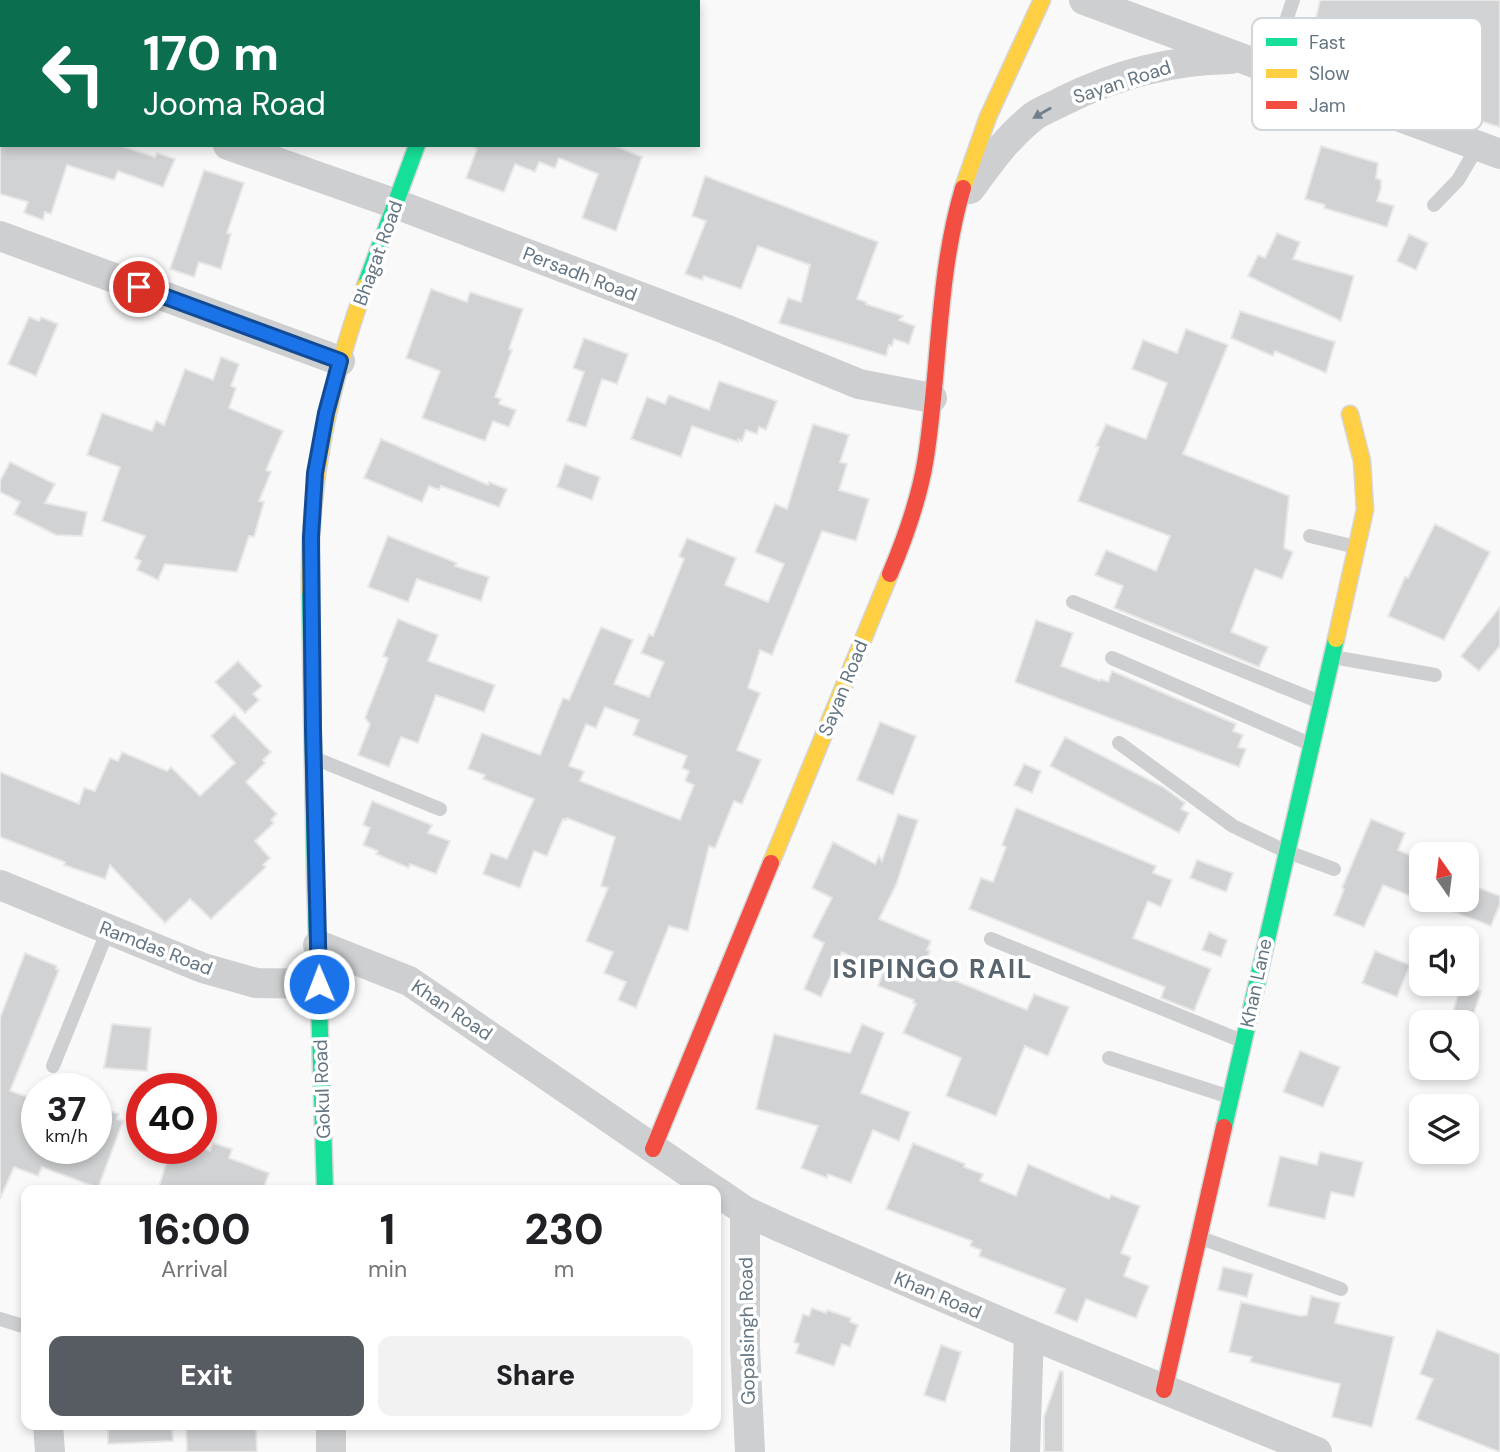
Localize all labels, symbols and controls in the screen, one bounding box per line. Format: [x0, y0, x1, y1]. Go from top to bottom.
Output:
legend [1252, 18, 1482, 130]
text: 170 m [143, 21, 279, 85]
icon: left [28, 28, 119, 119]
text: Fast [1309, 30, 1345, 55]
street label: Sayan Road [1070, 54, 1174, 110]
text: Slow [1309, 61, 1350, 86]
text: Jooma Road [143, 83, 326, 125]
text: Jam [1309, 93, 1346, 118]
one-way arrow [1033, 106, 1052, 119]
street label: Bhagat Road [347, 197, 409, 309]
street label: Persadh Road [519, 241, 641, 307]
pin [109, 257, 169, 317]
icon: arrive [120, 268, 158, 306]
street label: Sayan Road [812, 636, 874, 740]
north arrow [1409, 842, 1479, 912]
map controls [1409, 842, 1479, 1164]
street label: Ramdas Road [96, 915, 216, 981]
button: sound [1409, 926, 1479, 996]
street label: Khan Lane [1234, 936, 1278, 1030]
position arrow [282, 947, 356, 1021]
district label: ISIPINGO RAIL [833, 952, 1033, 986]
street label: Khan Road [407, 974, 497, 1046]
button: search [1409, 1010, 1479, 1080]
street label: Gokul Road [308, 1039, 336, 1139]
speed limit sign: 40 [126, 1073, 217, 1164]
text: 37 [47, 1086, 86, 1132]
button: layers [1409, 1094, 1479, 1164]
text: km/h [45, 1124, 88, 1148]
text: 16:00 [138, 1202, 251, 1257]
text: 1 [380, 1202, 395, 1257]
text: 230 [524, 1202, 604, 1257]
text: Arrival [161, 1254, 228, 1284]
text: min [368, 1254, 407, 1284]
text: m [554, 1254, 574, 1284]
street label: Gopalsingh Road [733, 1257, 761, 1405]
street label: Khan Road [891, 1265, 985, 1325]
button: Exit [49, 1336, 364, 1416]
button: Share [378, 1336, 693, 1416]

